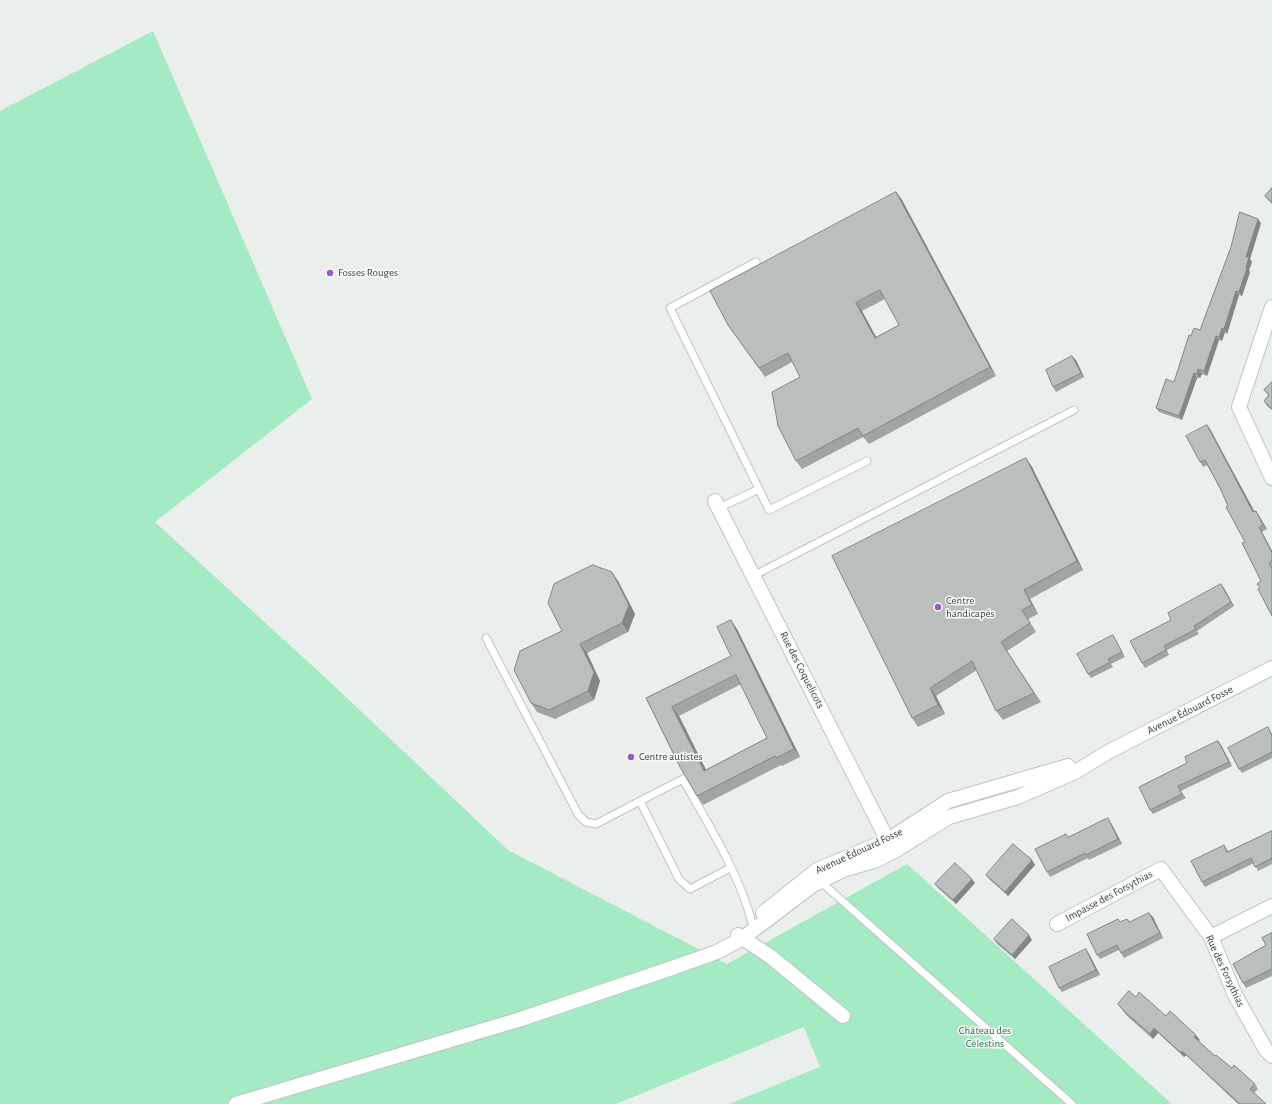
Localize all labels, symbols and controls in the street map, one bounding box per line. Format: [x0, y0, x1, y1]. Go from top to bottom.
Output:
place label: Fosses Rouges [338, 266, 398, 280]
marker: Fosses Rouges [325, 268, 335, 278]
place label: Centre handicapés [946, 594, 995, 620]
marker: Centre handicapés [933, 602, 943, 612]
street label: Rue des Coquelicots [777, 629, 827, 711]
street label: Avenue Édouard Fosse [1145, 683, 1235, 737]
place label: Centre autistes [639, 750, 703, 764]
marker: Centre autistes [626, 752, 636, 762]
street label: Avenue Édouard Fosse [813, 825, 905, 877]
street label: Impasse des Forsythias [1063, 867, 1155, 925]
street label: Rue des Forsythias [1203, 933, 1247, 1009]
park label: Château des Célestins [959, 1024, 1011, 1050]

